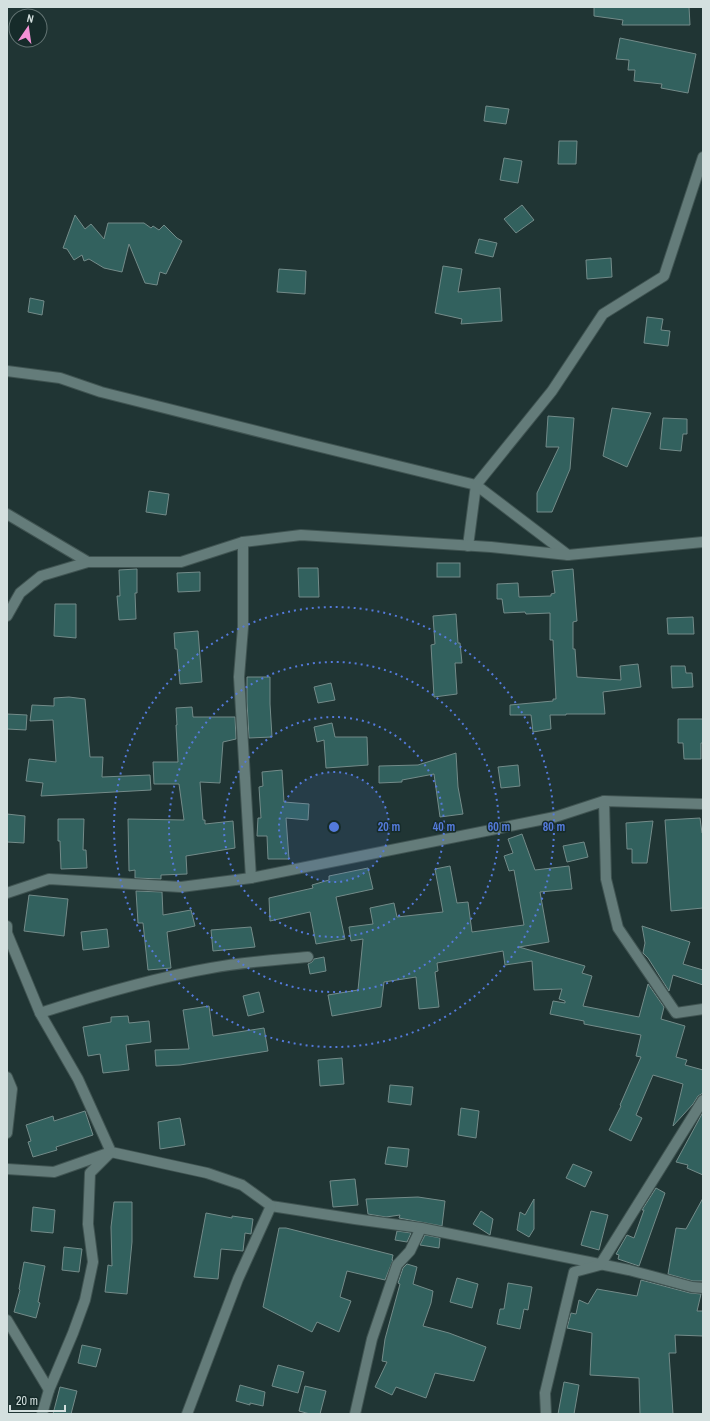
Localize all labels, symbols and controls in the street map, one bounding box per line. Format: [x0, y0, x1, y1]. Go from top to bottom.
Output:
north arrow [8, 8, 48, 48]
text: N [26, 11, 35, 26]
text: 20 m [378, 819, 400, 835]
text: 40 m [433, 819, 455, 835]
text: 60 m [488, 819, 510, 835]
text: 80 m [543, 819, 565, 835]
centre of rings [327, 820, 341, 834]
scale bar [10, 1387, 65, 1413]
text: 20 m [16, 1393, 38, 1409]

